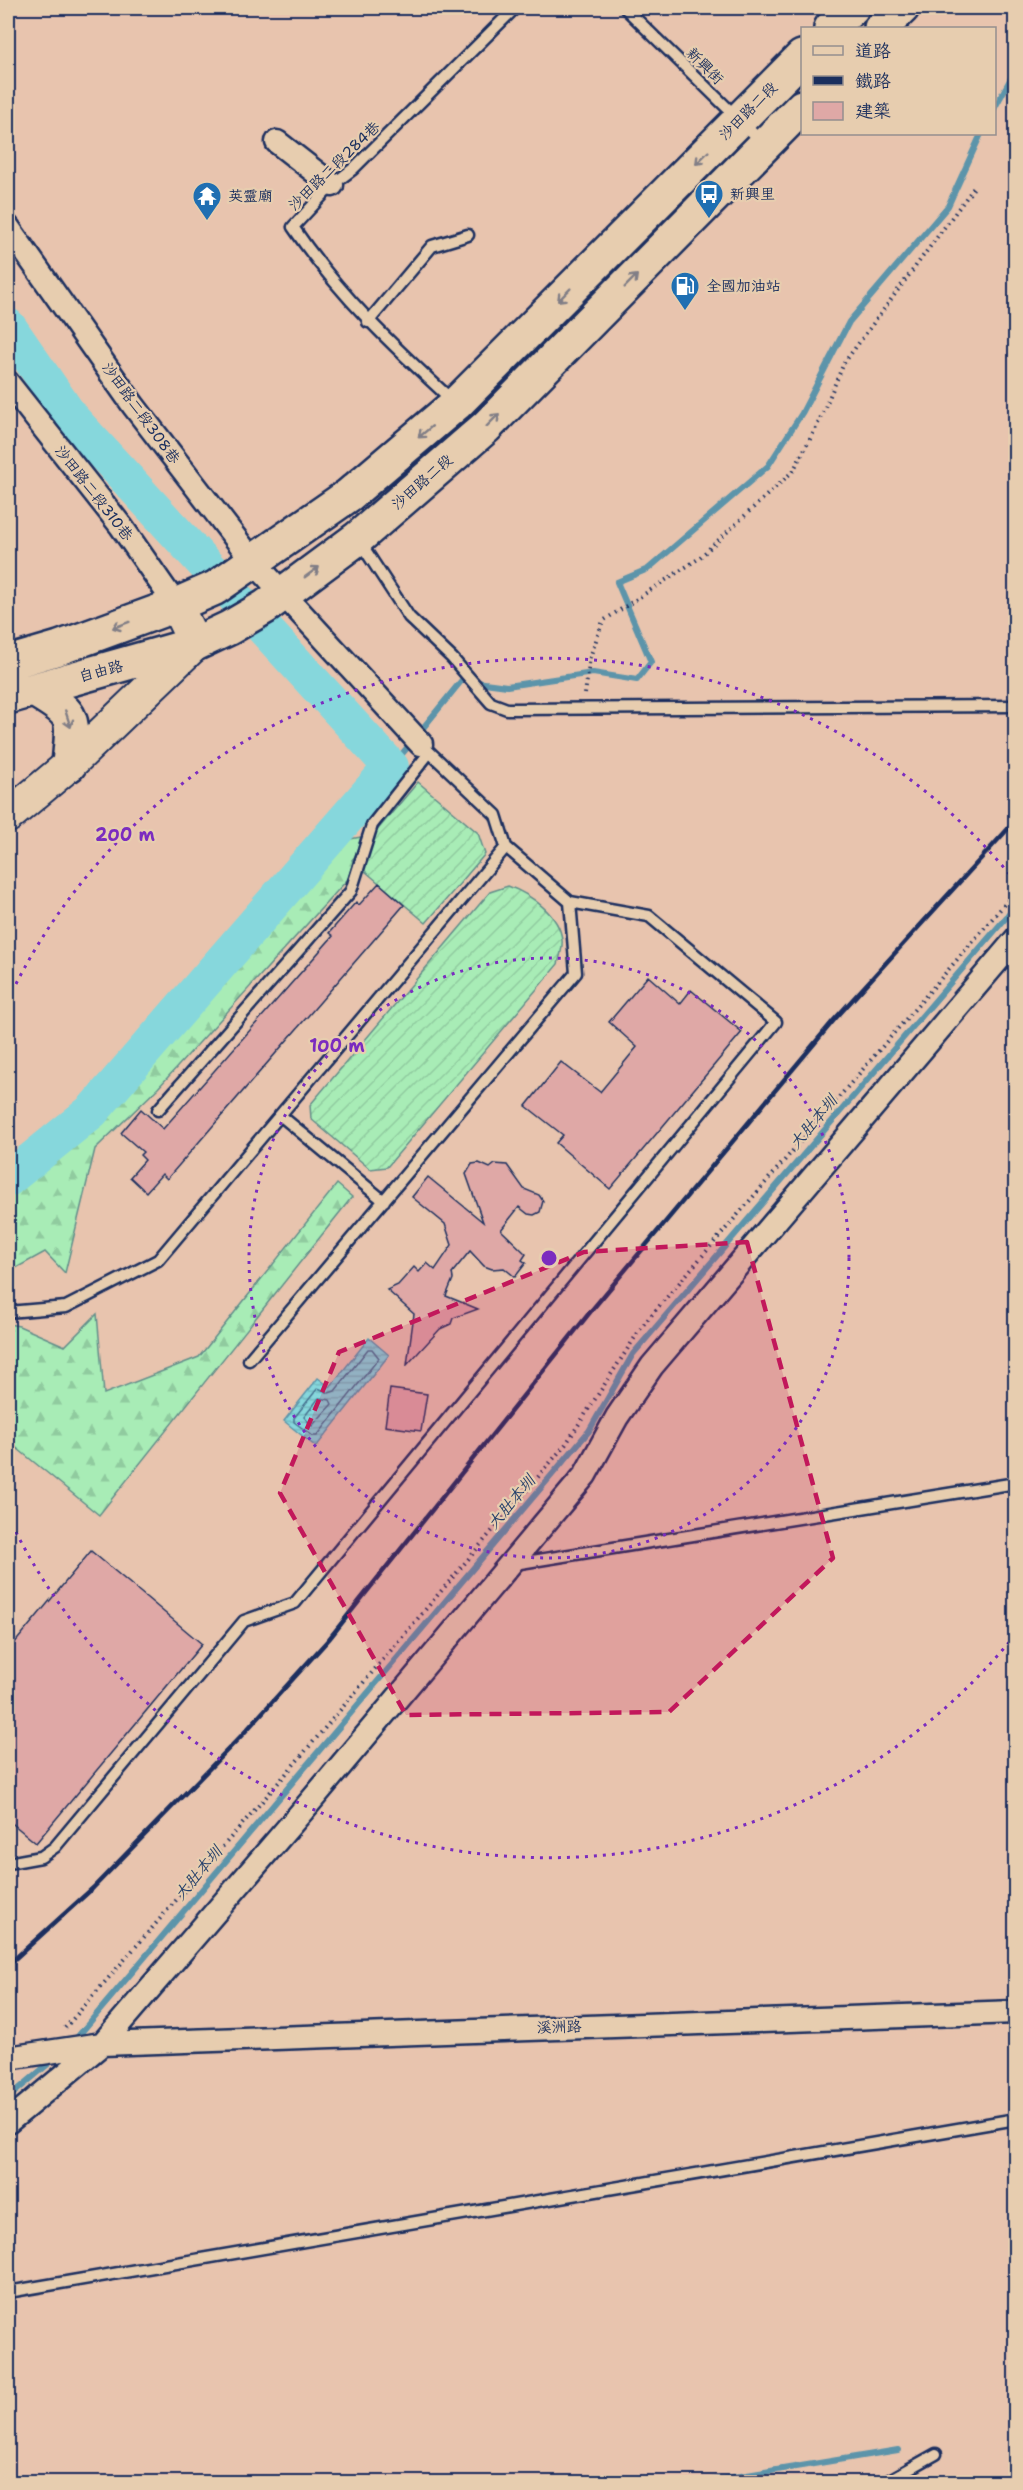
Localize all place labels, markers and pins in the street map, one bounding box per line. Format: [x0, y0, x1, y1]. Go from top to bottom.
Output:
bus stop icon: 新興里 [693, 178, 725, 220]
temple icon: 英靈廟 [191, 180, 223, 222]
place label: 新興里 [730, 184, 775, 204]
place label: 英靈廟 [228, 186, 273, 206]
fuel station icon: 全國加油站 [669, 270, 701, 312]
place label: 全國加油站 [706, 276, 781, 296]
centre of rings [539, 1248, 559, 1268]

